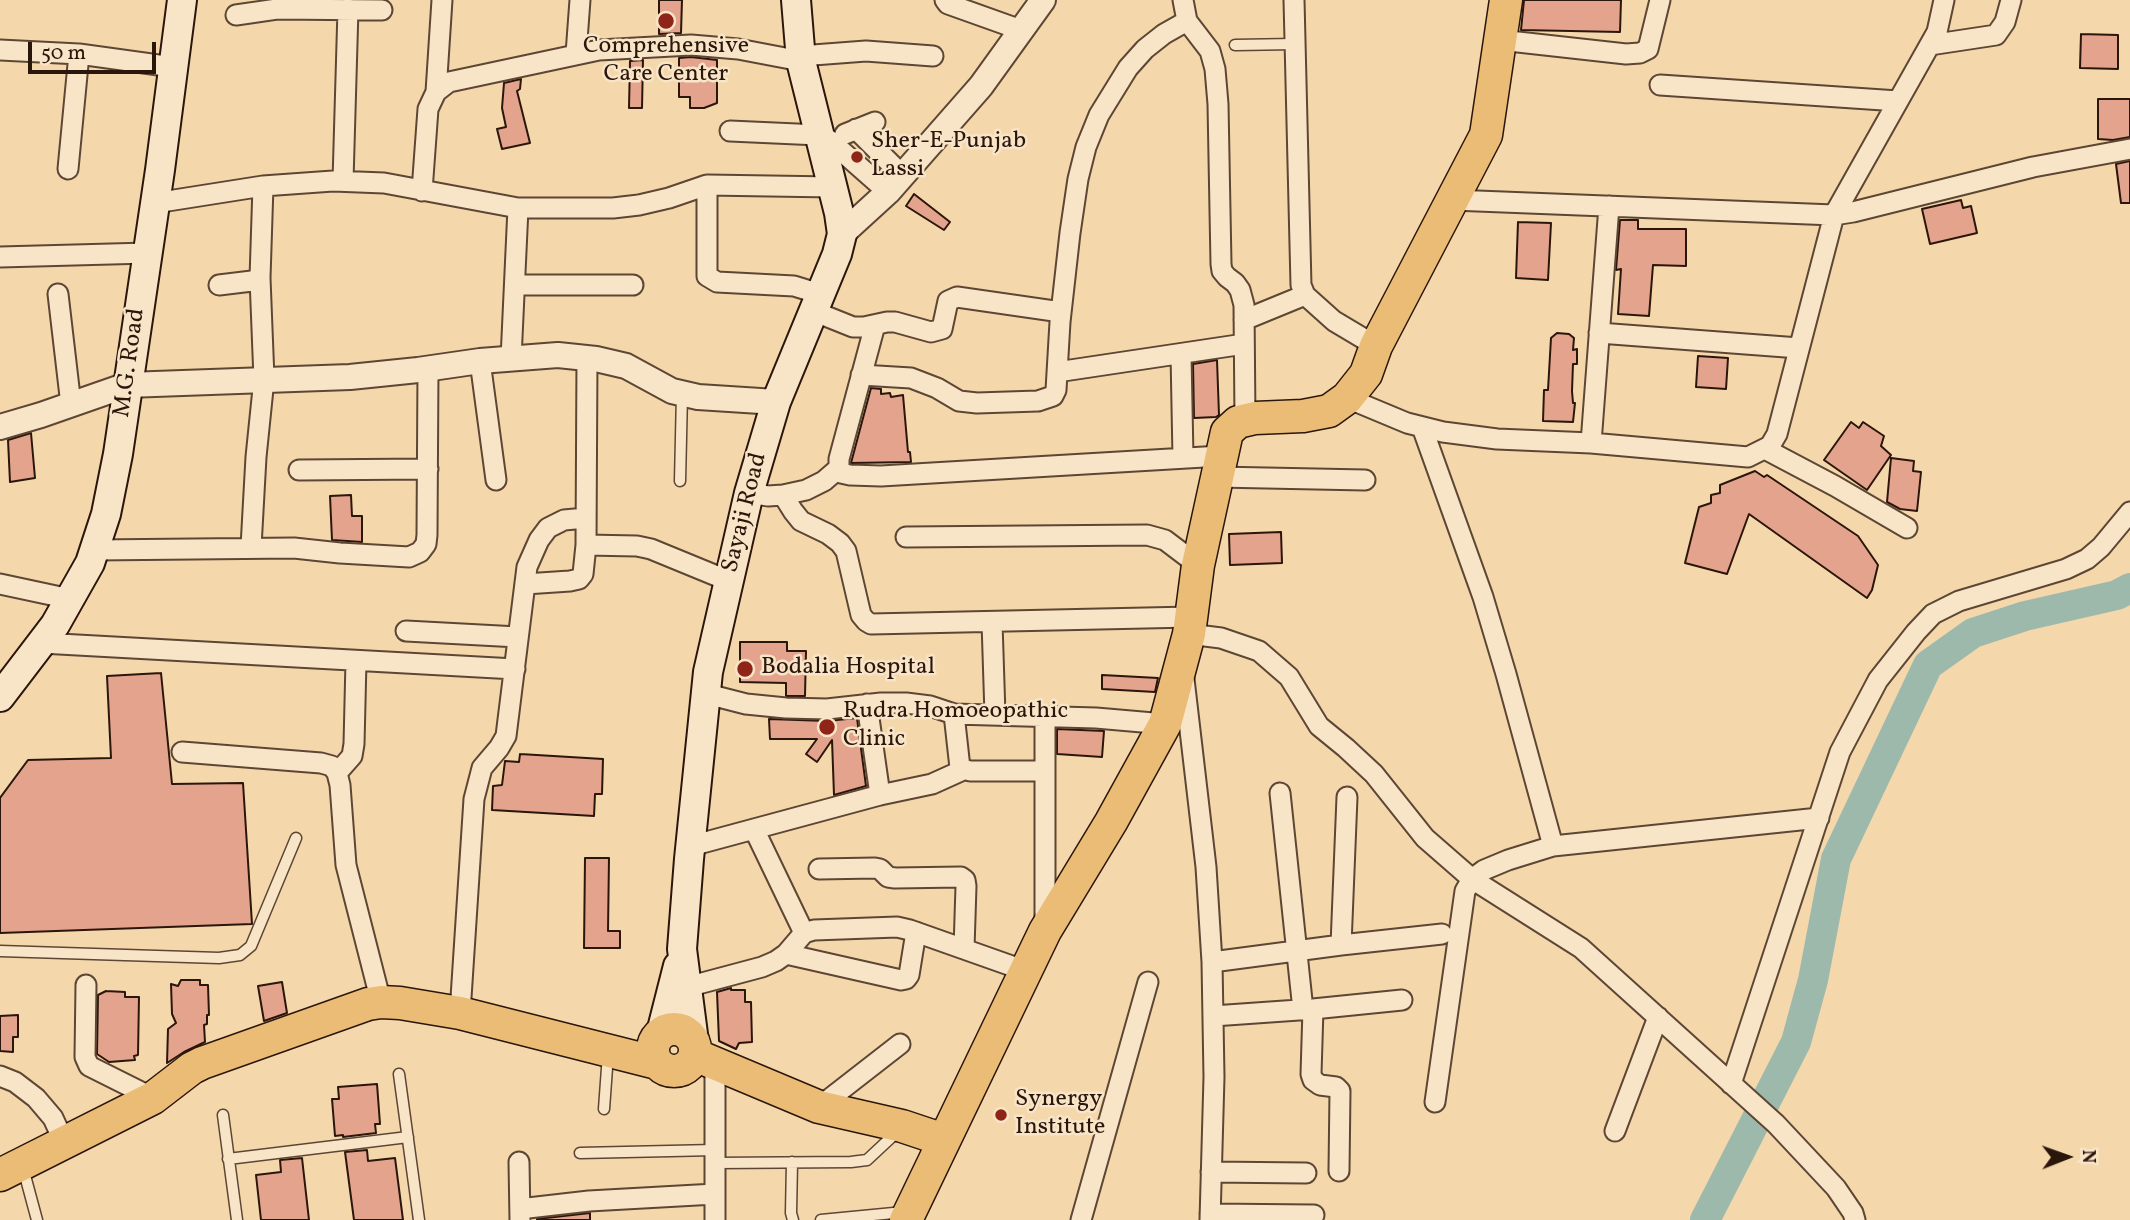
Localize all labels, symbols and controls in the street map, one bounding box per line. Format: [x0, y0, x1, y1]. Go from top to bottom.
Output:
marker: Comprehensive Care Center [656, 11, 676, 31]
scale bar [32, 28, 159, 72]
place label: Comprehensive Care Center [583, 34, 749, 90]
text: 50 m [41, 39, 86, 68]
place label: Sher-E-Punjab Lassi [871, 129, 1026, 185]
marker: Sher-E-Punjab Lassi [849, 149, 865, 165]
street label: M.G. Road [109, 307, 153, 419]
street label: Sayaji Road [717, 450, 775, 576]
place label: Bodalia Hospital [761, 655, 935, 683]
marker: Bodalia Hospital [735, 659, 755, 679]
place label: Rudra Homoeopathic Clinic [843, 699, 1068, 755]
marker: Rudra Homoeopathic Clinic [817, 717, 837, 737]
place label: Synergy Institute [1015, 1087, 1105, 1143]
marker: Synergy Institute [993, 1107, 1009, 1123]
north arrow [2032, 1122, 2102, 1192]
text: N [2075, 1150, 2101, 1164]

